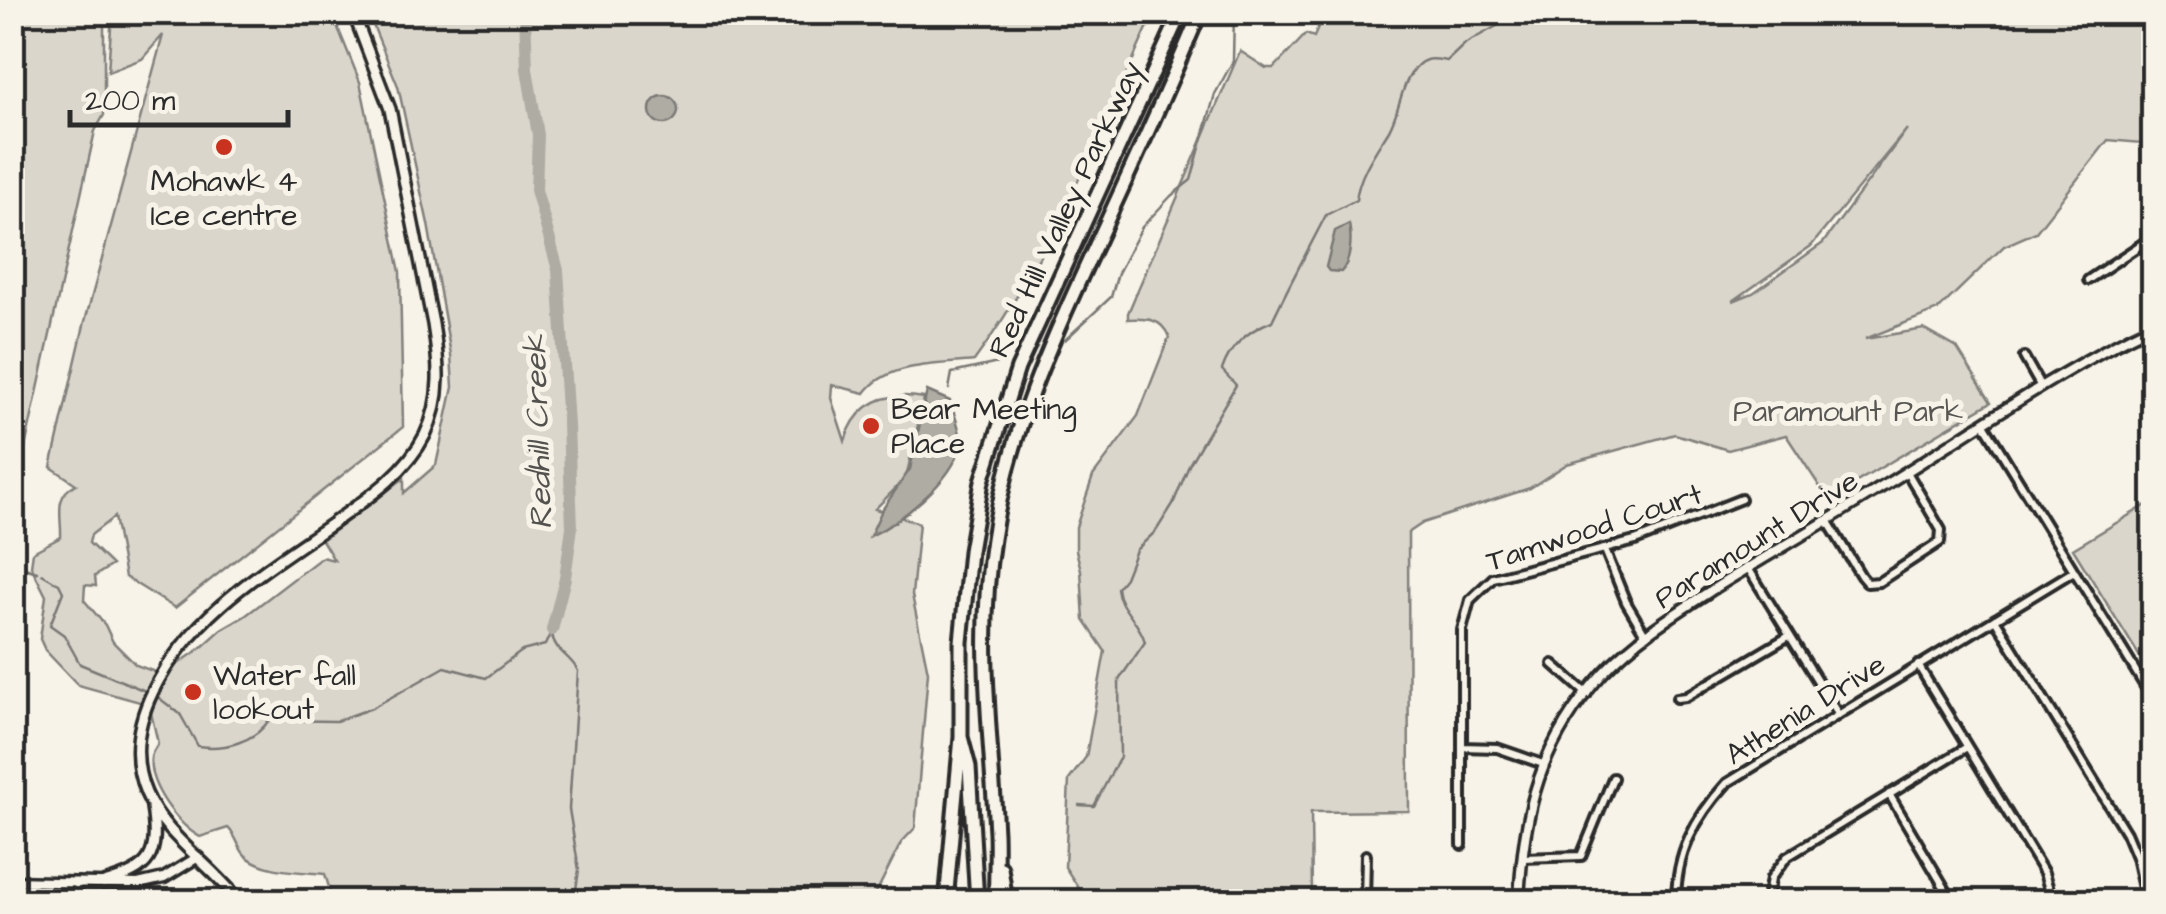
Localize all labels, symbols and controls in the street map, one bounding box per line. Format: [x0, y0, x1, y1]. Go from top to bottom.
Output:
street label: Red Hill Valley Parkway [979, 54, 1154, 365]
scale bar [70, 65, 288, 127]
text: 200 m [85, 80, 176, 122]
marker: Mohawk 4 Ice centre [213, 136, 235, 158]
place label: Mohawk 4 Ice centre [151, 161, 297, 237]
water label: Redhill Creek [513, 333, 564, 530]
place label: Bear Meeting Place [891, 389, 1077, 465]
park label: Paramount Park [1733, 391, 1963, 433]
marker: Bear Meeting Place [860, 415, 882, 437]
street label: Paramount Drive [1647, 460, 1867, 619]
street label: Tamwood Court [1481, 473, 1708, 583]
street label: Athenia Drive [1717, 644, 1894, 776]
place label: Water fall lookout [213, 655, 356, 731]
marker: Water fall lookout [182, 681, 204, 703]

